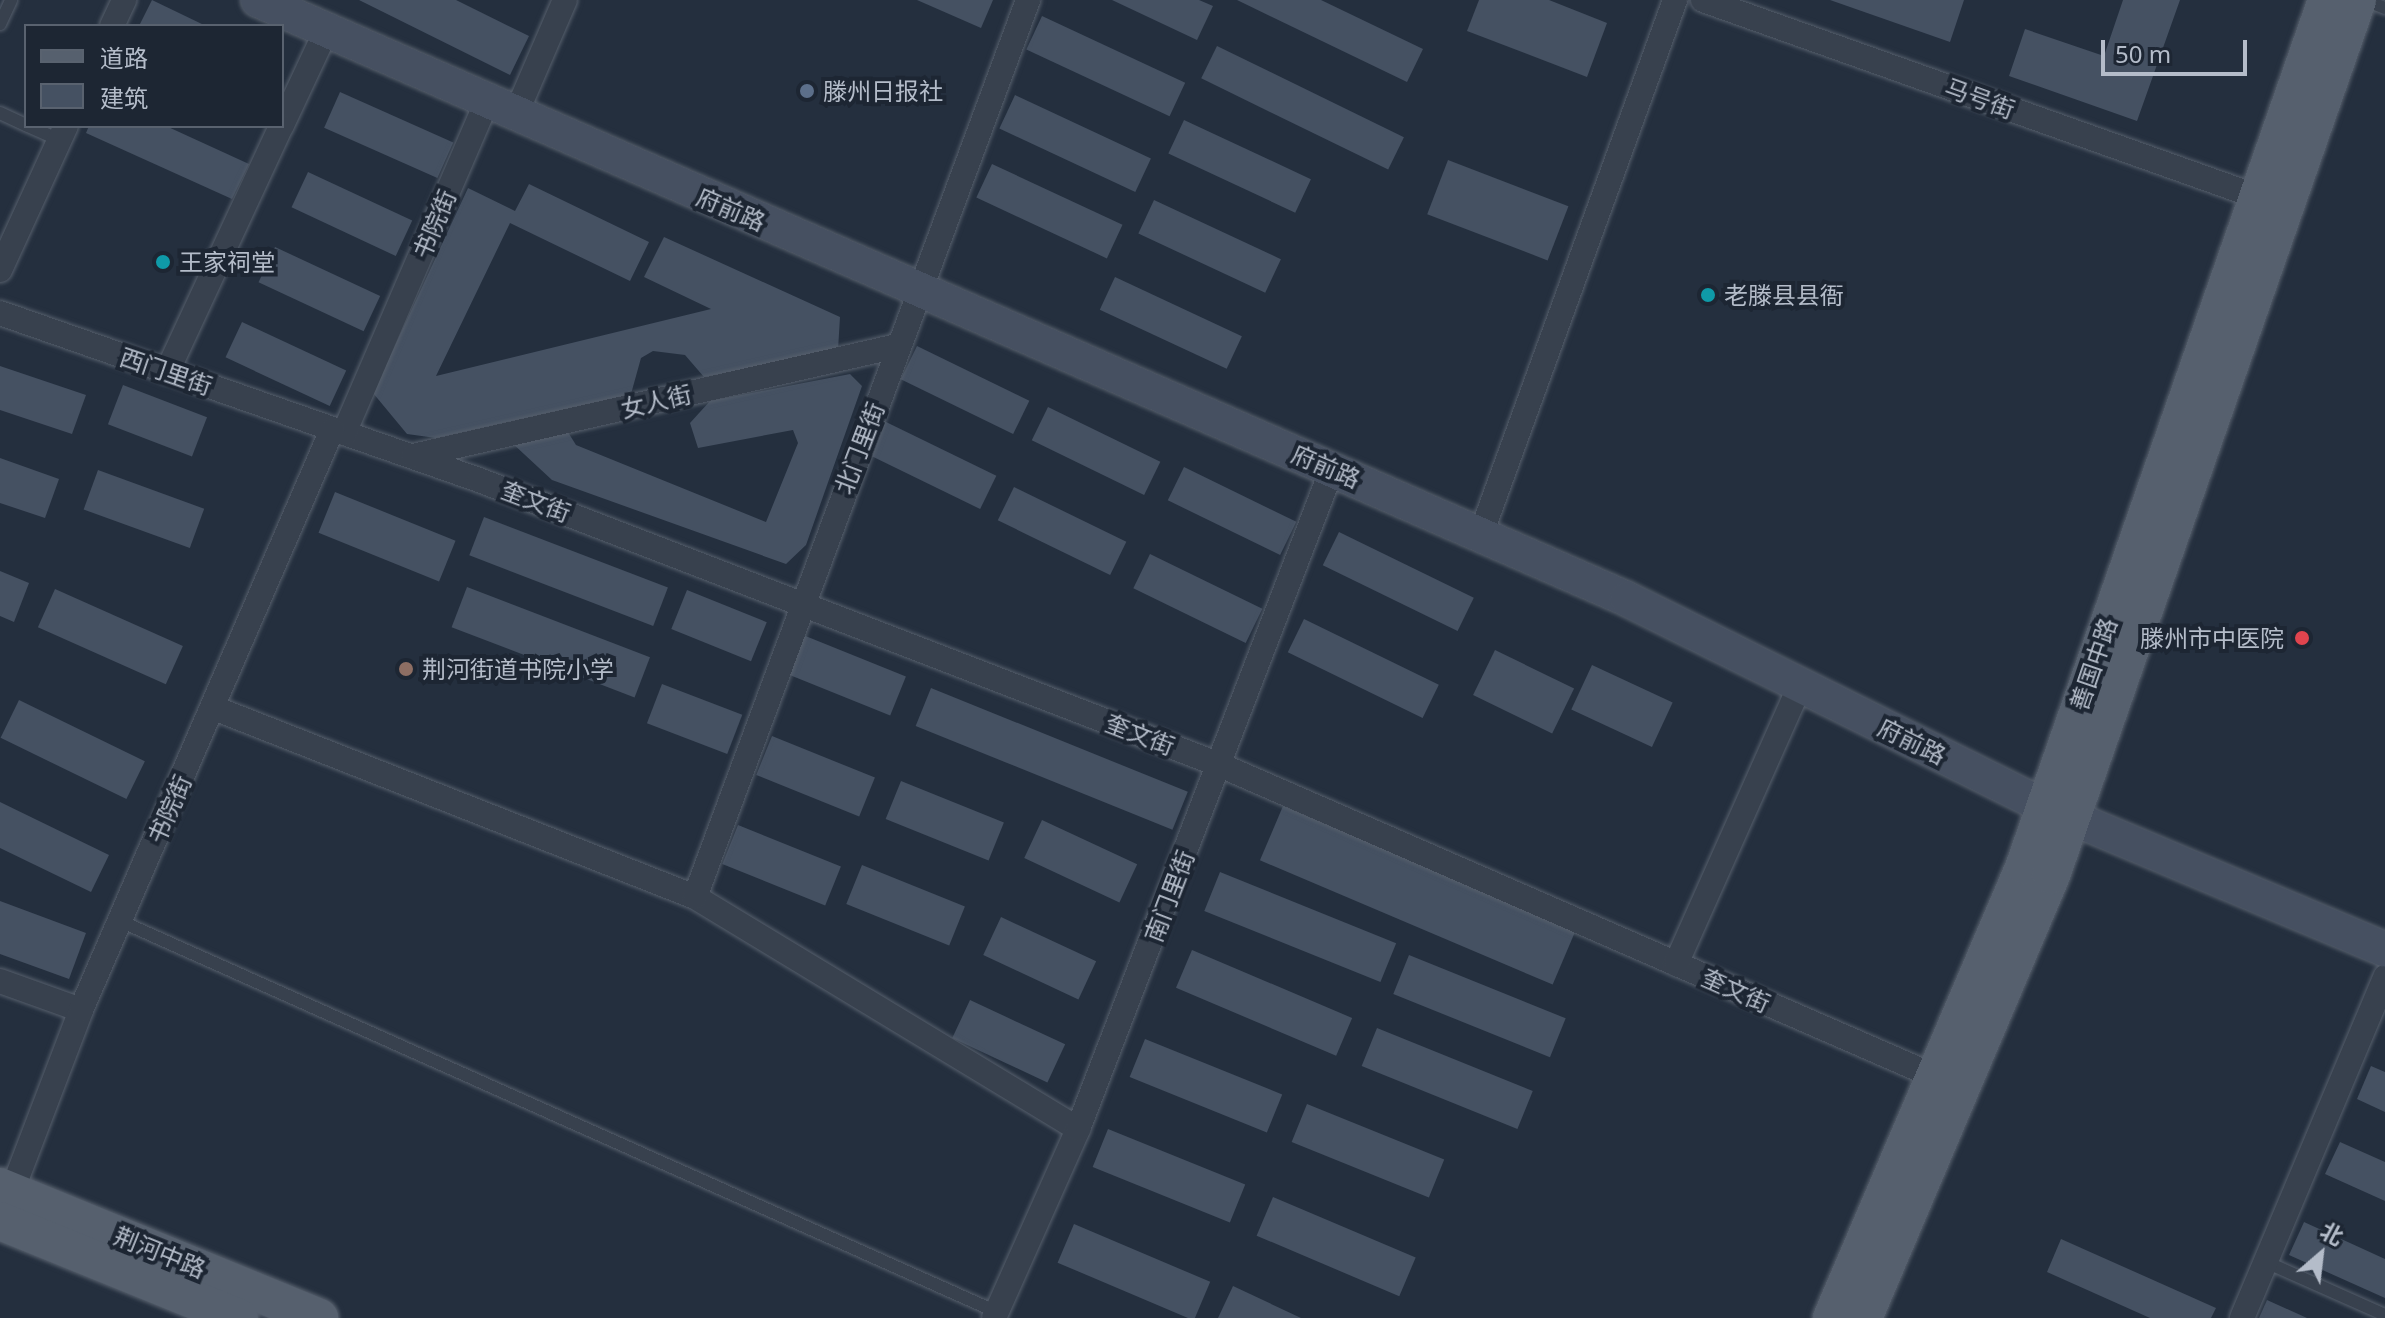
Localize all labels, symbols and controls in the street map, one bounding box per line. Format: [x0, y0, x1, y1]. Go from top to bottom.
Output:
legend [24, 24, 284, 128]
scale bar [2105, 24, 2251, 74]
text: 50 m [2115, 37, 2171, 70]
text: 道路 [100, 41, 148, 74]
street label: 马号街 [1941, 72, 2019, 124]
place label: 滕州日报社 [823, 77, 943, 105]
text: 建筑 [100, 81, 148, 114]
marker: 滕州日报社 [798, 82, 816, 100]
street label: 府前路 [692, 182, 770, 236]
street label: 书院街 [407, 185, 461, 263]
place label: 王家祠堂 [179, 248, 275, 276]
marker: 王家祠堂 [154, 253, 172, 271]
place label: 老滕县县衙 [1724, 281, 1844, 309]
marker: 老滕县县衙 [1699, 286, 1717, 304]
street label: 西门里街 [116, 342, 216, 400]
street label: 女人街 [618, 379, 694, 423]
street label: 北门里街 [828, 398, 890, 498]
street label: 府前路 [1287, 439, 1365, 493]
street label: 奎文街 [497, 475, 575, 527]
street label: 善国中路 [2064, 614, 2122, 714]
place label: 滕州市中医院 [2140, 624, 2284, 652]
marker: 滕州市中医院 [2291, 627, 2313, 649]
place label: 荆河街道书院小学 [422, 655, 614, 683]
marker: 荆河街道书院小学 [397, 660, 415, 678]
street label: 奎文街 [1101, 708, 1179, 760]
street label: 府前路 [1873, 712, 1951, 770]
street label: 书院街 [141, 770, 197, 848]
street label: 南门里街 [1138, 846, 1200, 946]
street label: 奎文街 [1697, 962, 1775, 1018]
north arrow [2281, 1214, 2361, 1294]
text: 北 [2315, 1214, 2349, 1251]
street label: 荆河中路 [110, 1221, 210, 1283]

